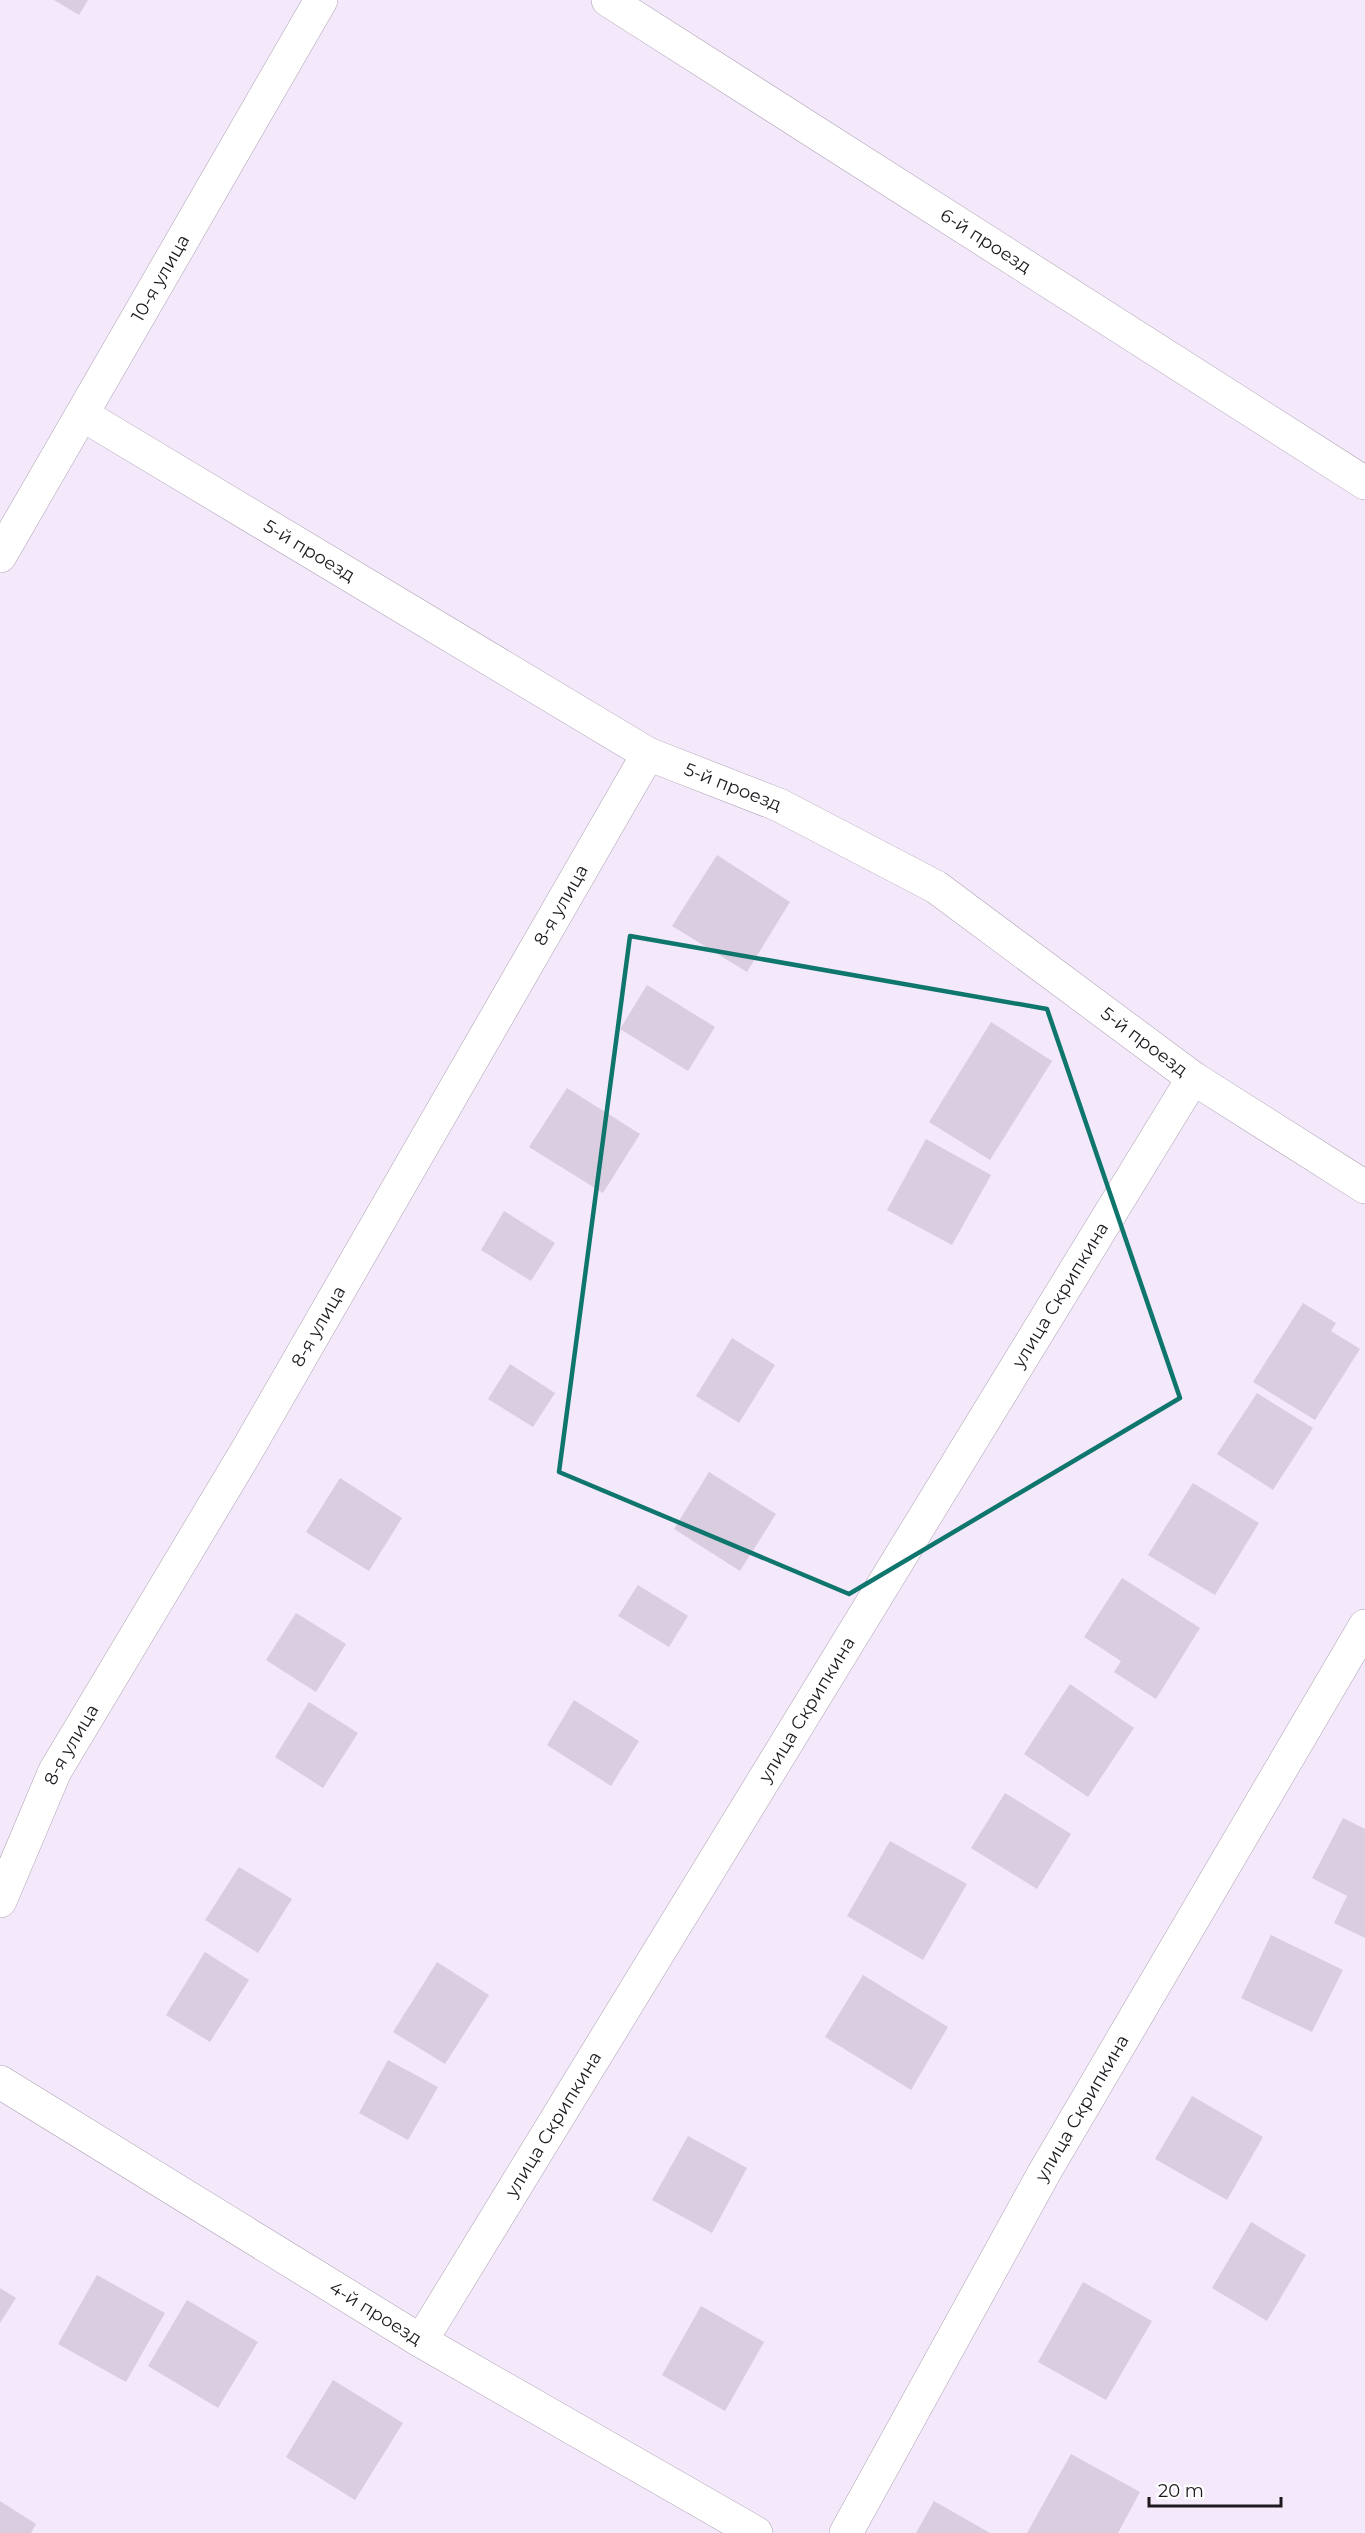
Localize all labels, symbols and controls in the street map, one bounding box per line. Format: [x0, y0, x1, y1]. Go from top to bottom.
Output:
street label: 6-й проезд [936, 204, 1035, 278]
street label: 10-я улица [127, 231, 194, 325]
street label: 5-й проезд [260, 515, 359, 587]
street label: 5-й проезд [681, 758, 785, 816]
street label: 8-я улица [529, 861, 593, 950]
street label: 5-й проезд [1096, 1002, 1192, 1081]
street label: улица Скрипкина [1007, 1218, 1113, 1373]
street label: 8-я улица [286, 1282, 350, 1371]
street label: улица Скрипкина [754, 1633, 860, 1787]
street label: 8-я улица [39, 1700, 103, 1788]
street label: улица Скрипкина [1030, 2031, 1134, 2186]
street label: улица Скрипкина [500, 2047, 606, 2202]
street label: 4-й проезд [325, 2276, 426, 2350]
scale bar [1149, 2470, 1281, 2508]
text: 20 m [1158, 2480, 1204, 2502]

